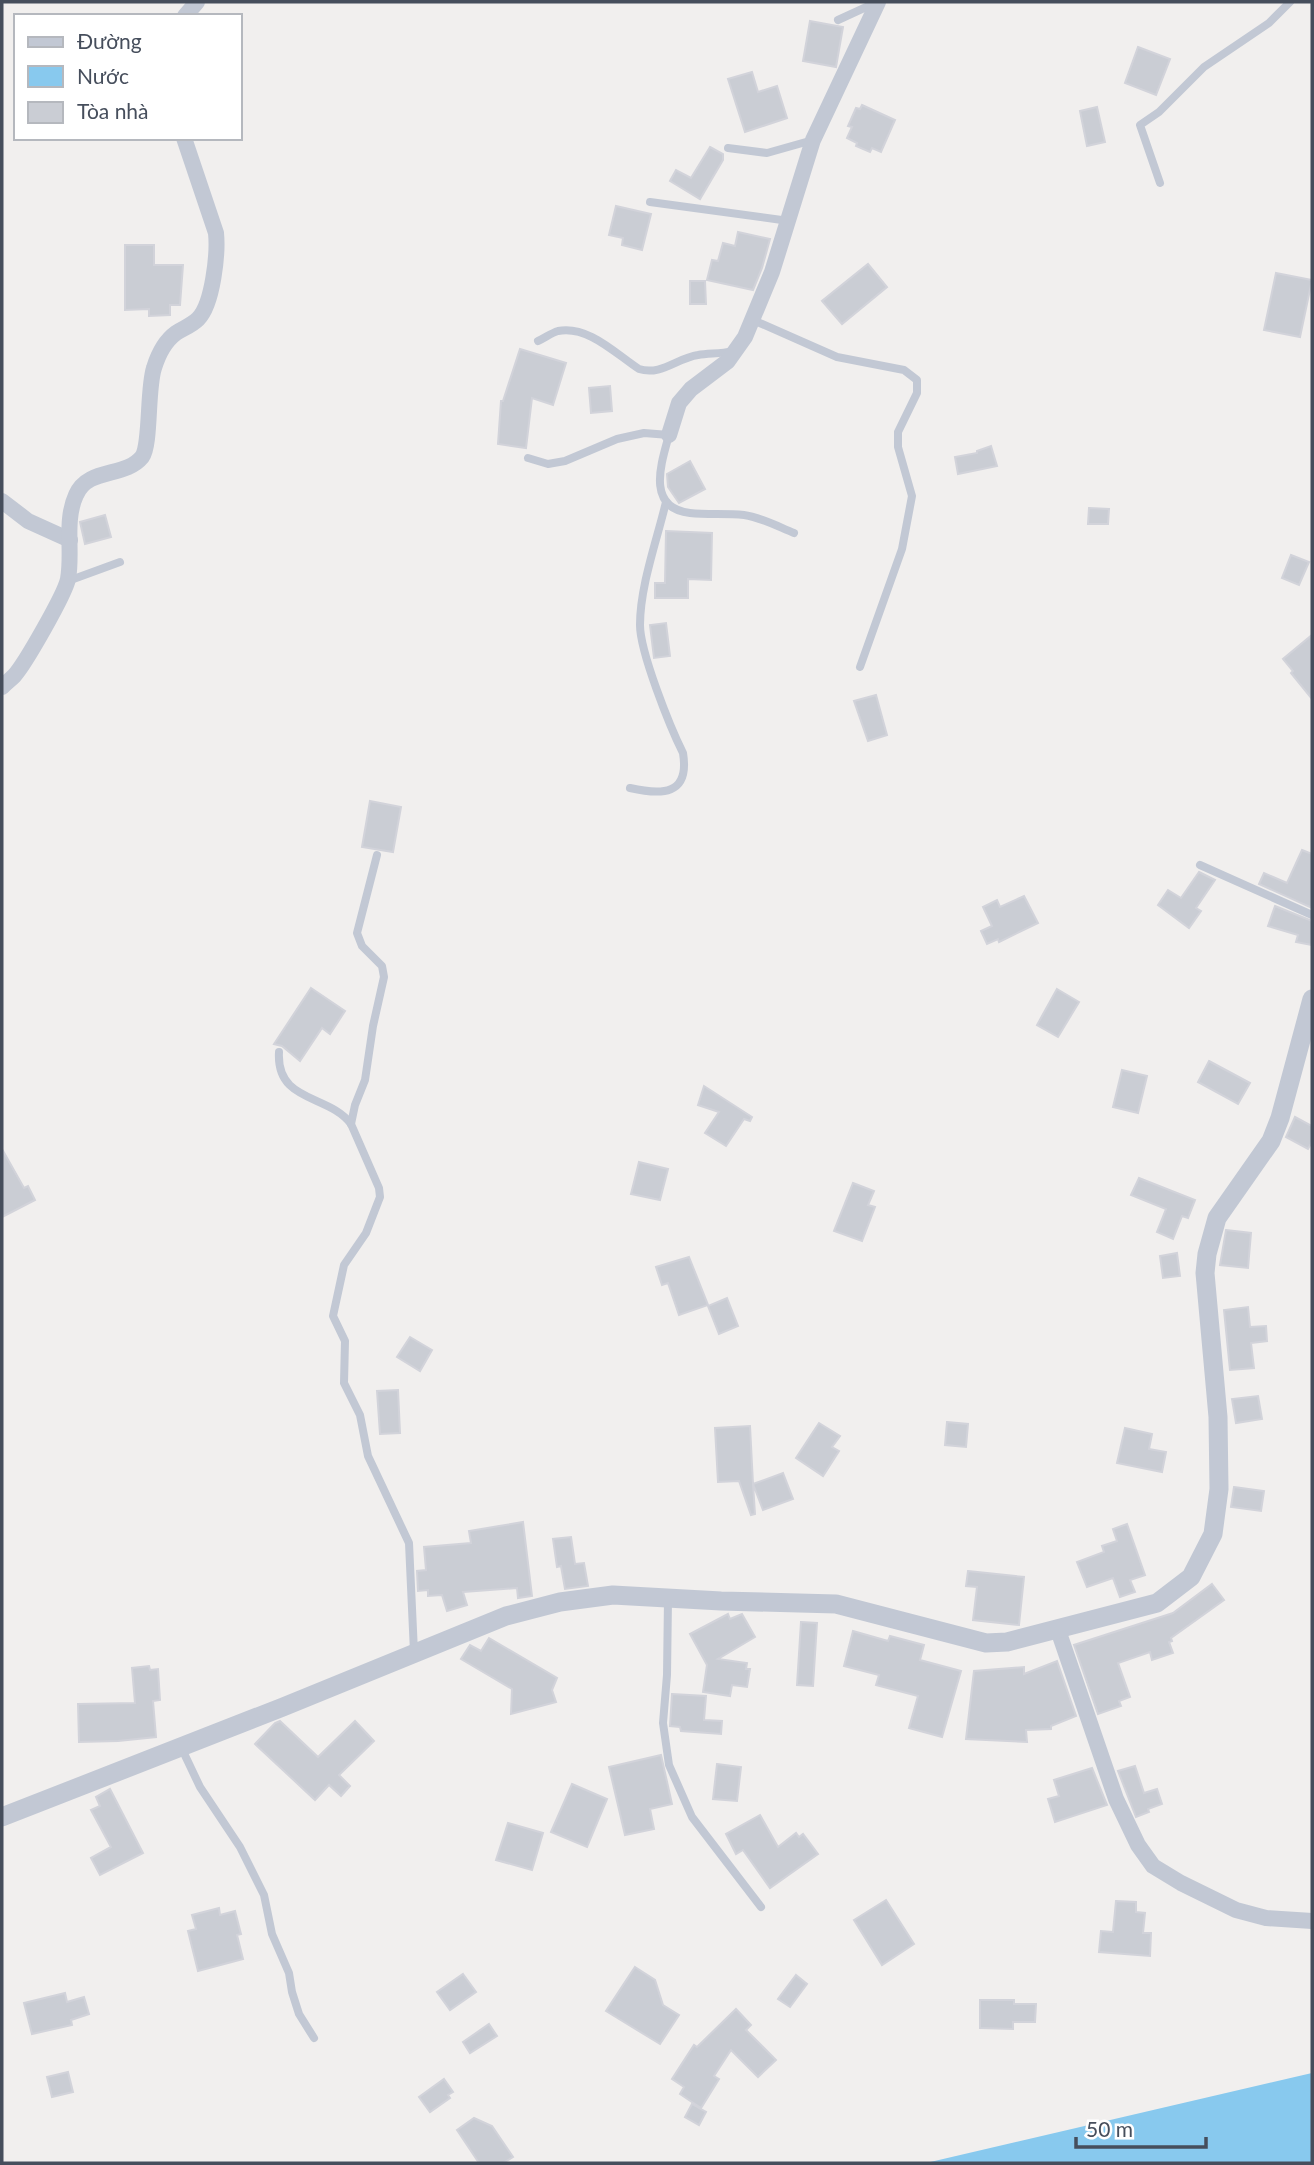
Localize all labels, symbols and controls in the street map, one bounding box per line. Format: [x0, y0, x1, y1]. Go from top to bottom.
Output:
legend [14, 14, 242, 140]
text: Đường [77, 28, 142, 53]
text: Nước [77, 63, 129, 88]
text: Tòa nhà [77, 98, 149, 123]
scale bar [1076, 2106, 1206, 2150]
text: 50 m [1086, 2116, 1133, 2141]

